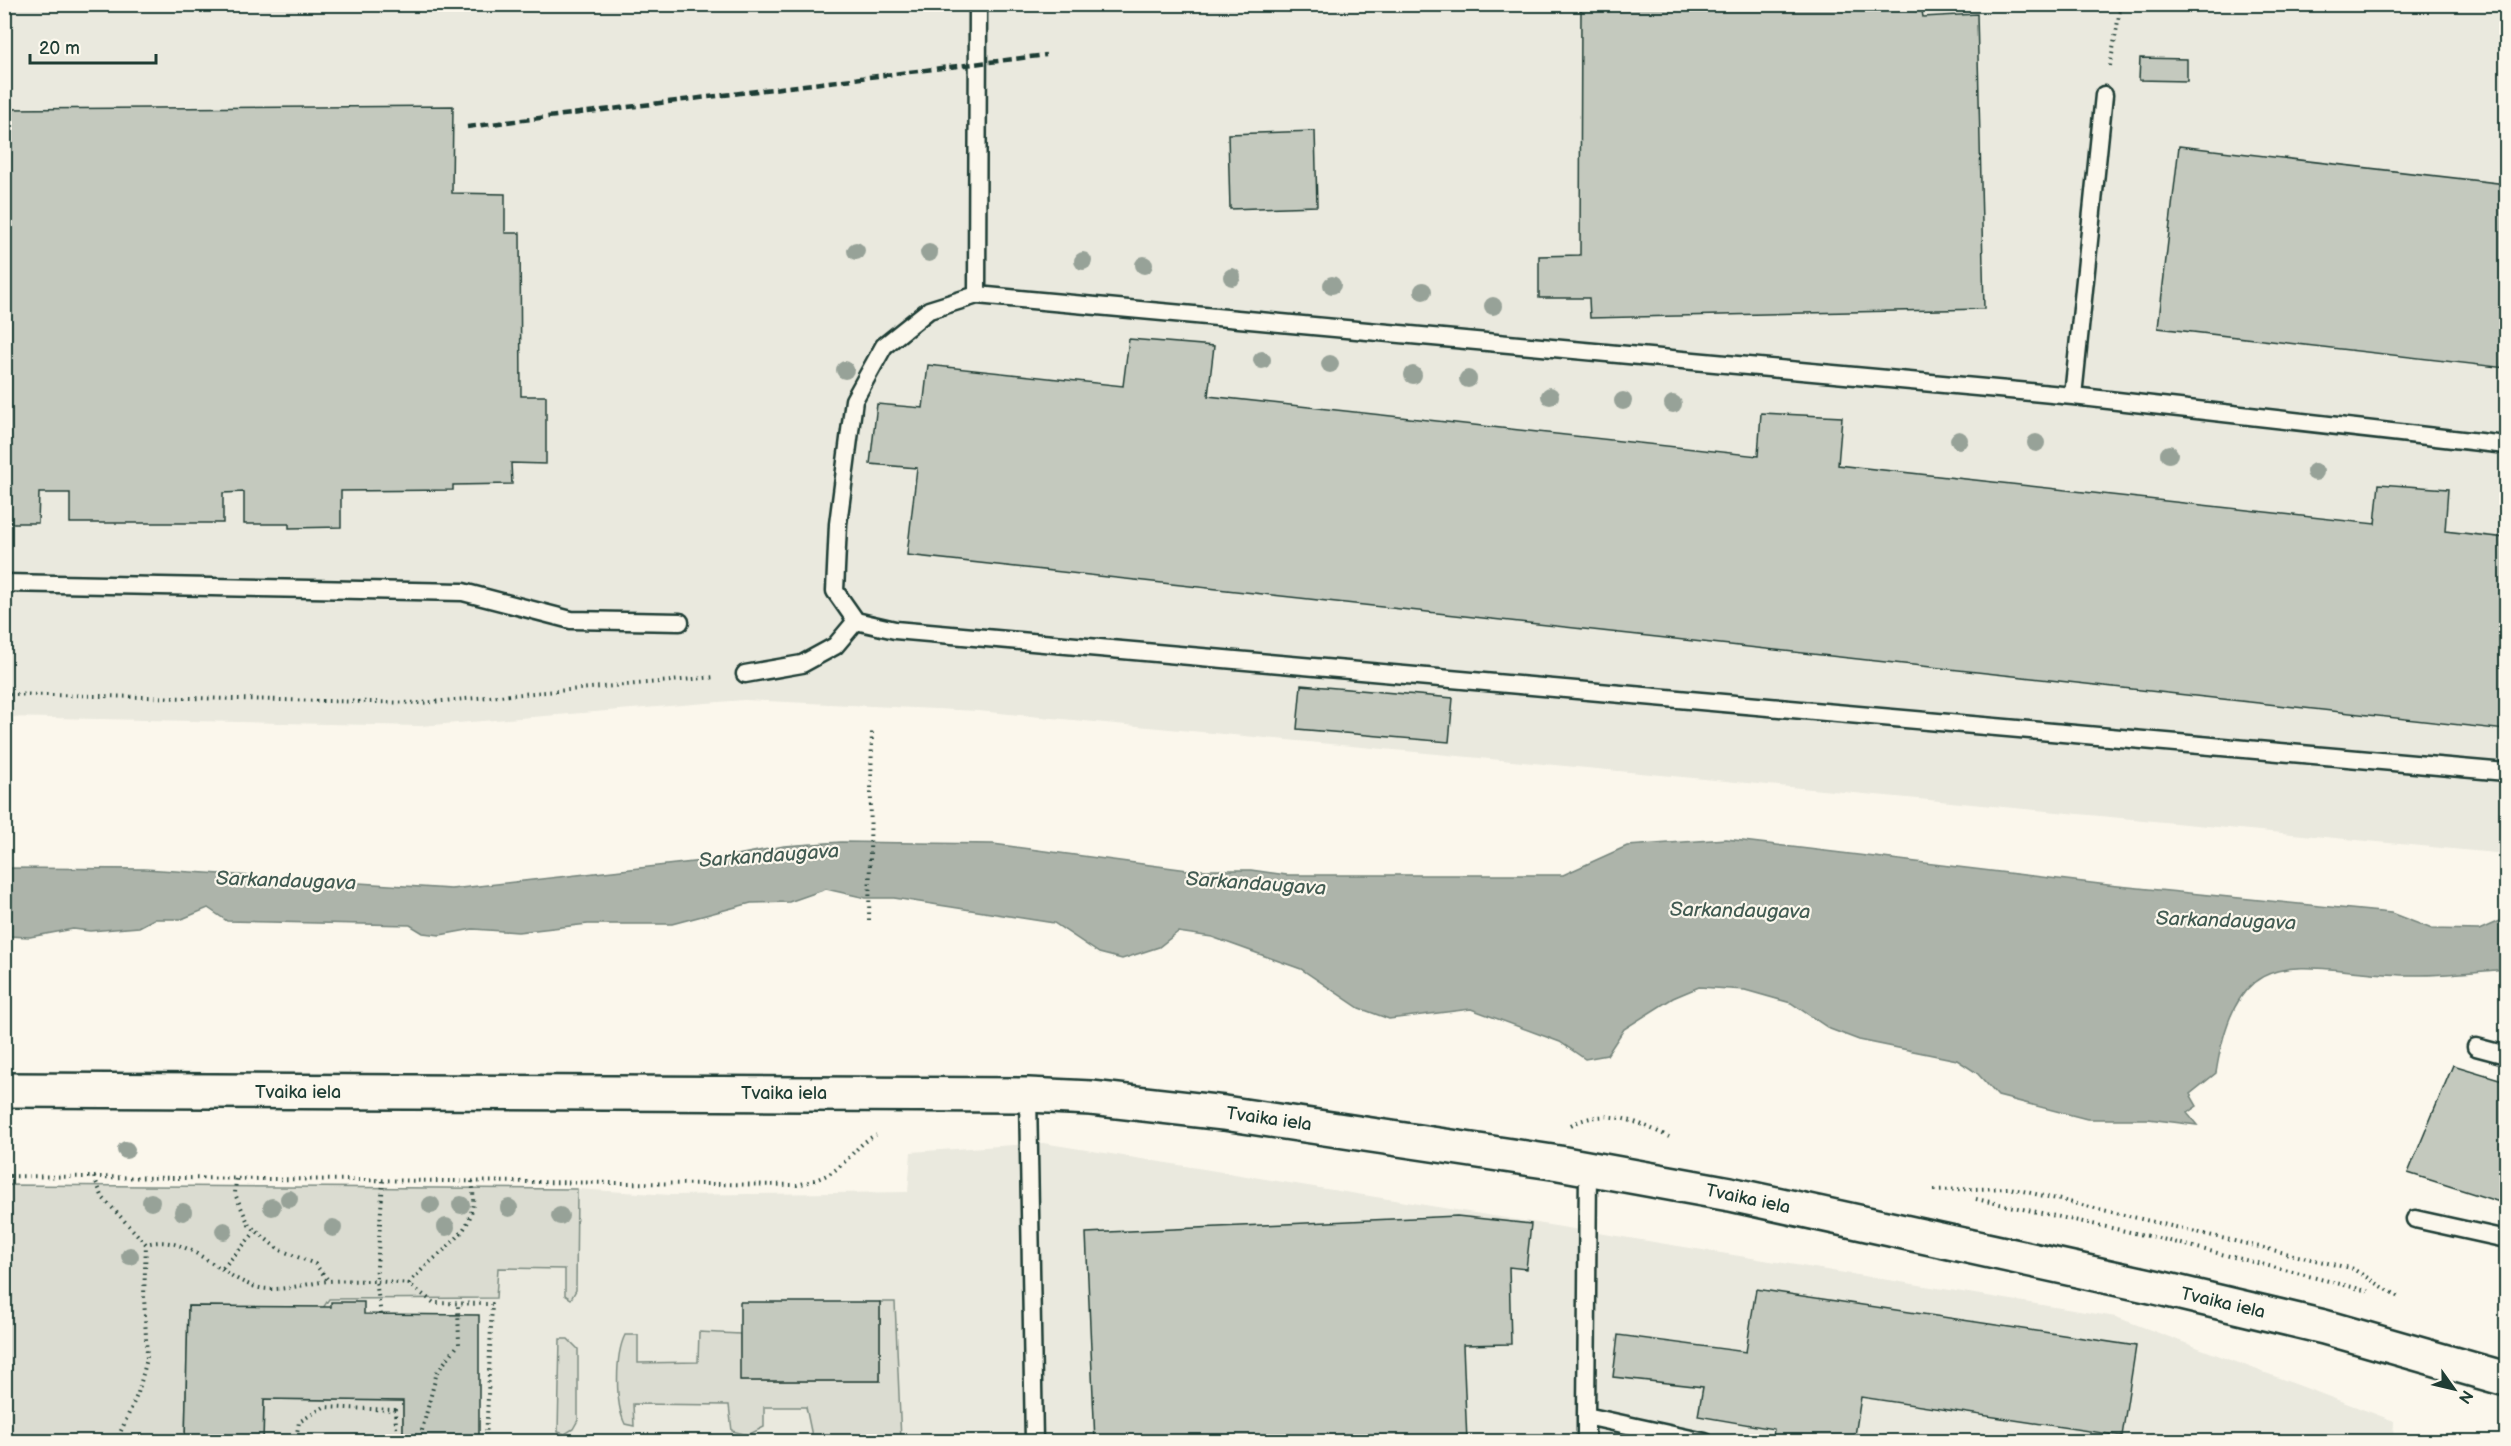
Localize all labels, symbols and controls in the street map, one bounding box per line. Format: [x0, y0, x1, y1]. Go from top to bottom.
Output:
scale bar [30, 27, 156, 65]
text: 20 m [39, 38, 80, 59]
water label: Sarkandaugava [698, 839, 840, 873]
water label: Sarkandaugava [215, 867, 357, 895]
water label: Sarkandaugava [1185, 867, 1327, 901]
water label: Sarkandaugava [1669, 898, 1811, 924]
water label: Sarkandaugava [2155, 907, 2297, 935]
street label: Tvaika iela [255, 1082, 341, 1103]
street label: Tvaika iela [741, 1083, 827, 1104]
street label: Tvaika iela [1225, 1103, 1313, 1135]
street label: Tvaika iela [1704, 1180, 1792, 1218]
street label: Tvaika iela [2179, 1283, 2267, 1323]
north arrow [2424, 1359, 2484, 1419]
text: N [2454, 1386, 2476, 1407]

